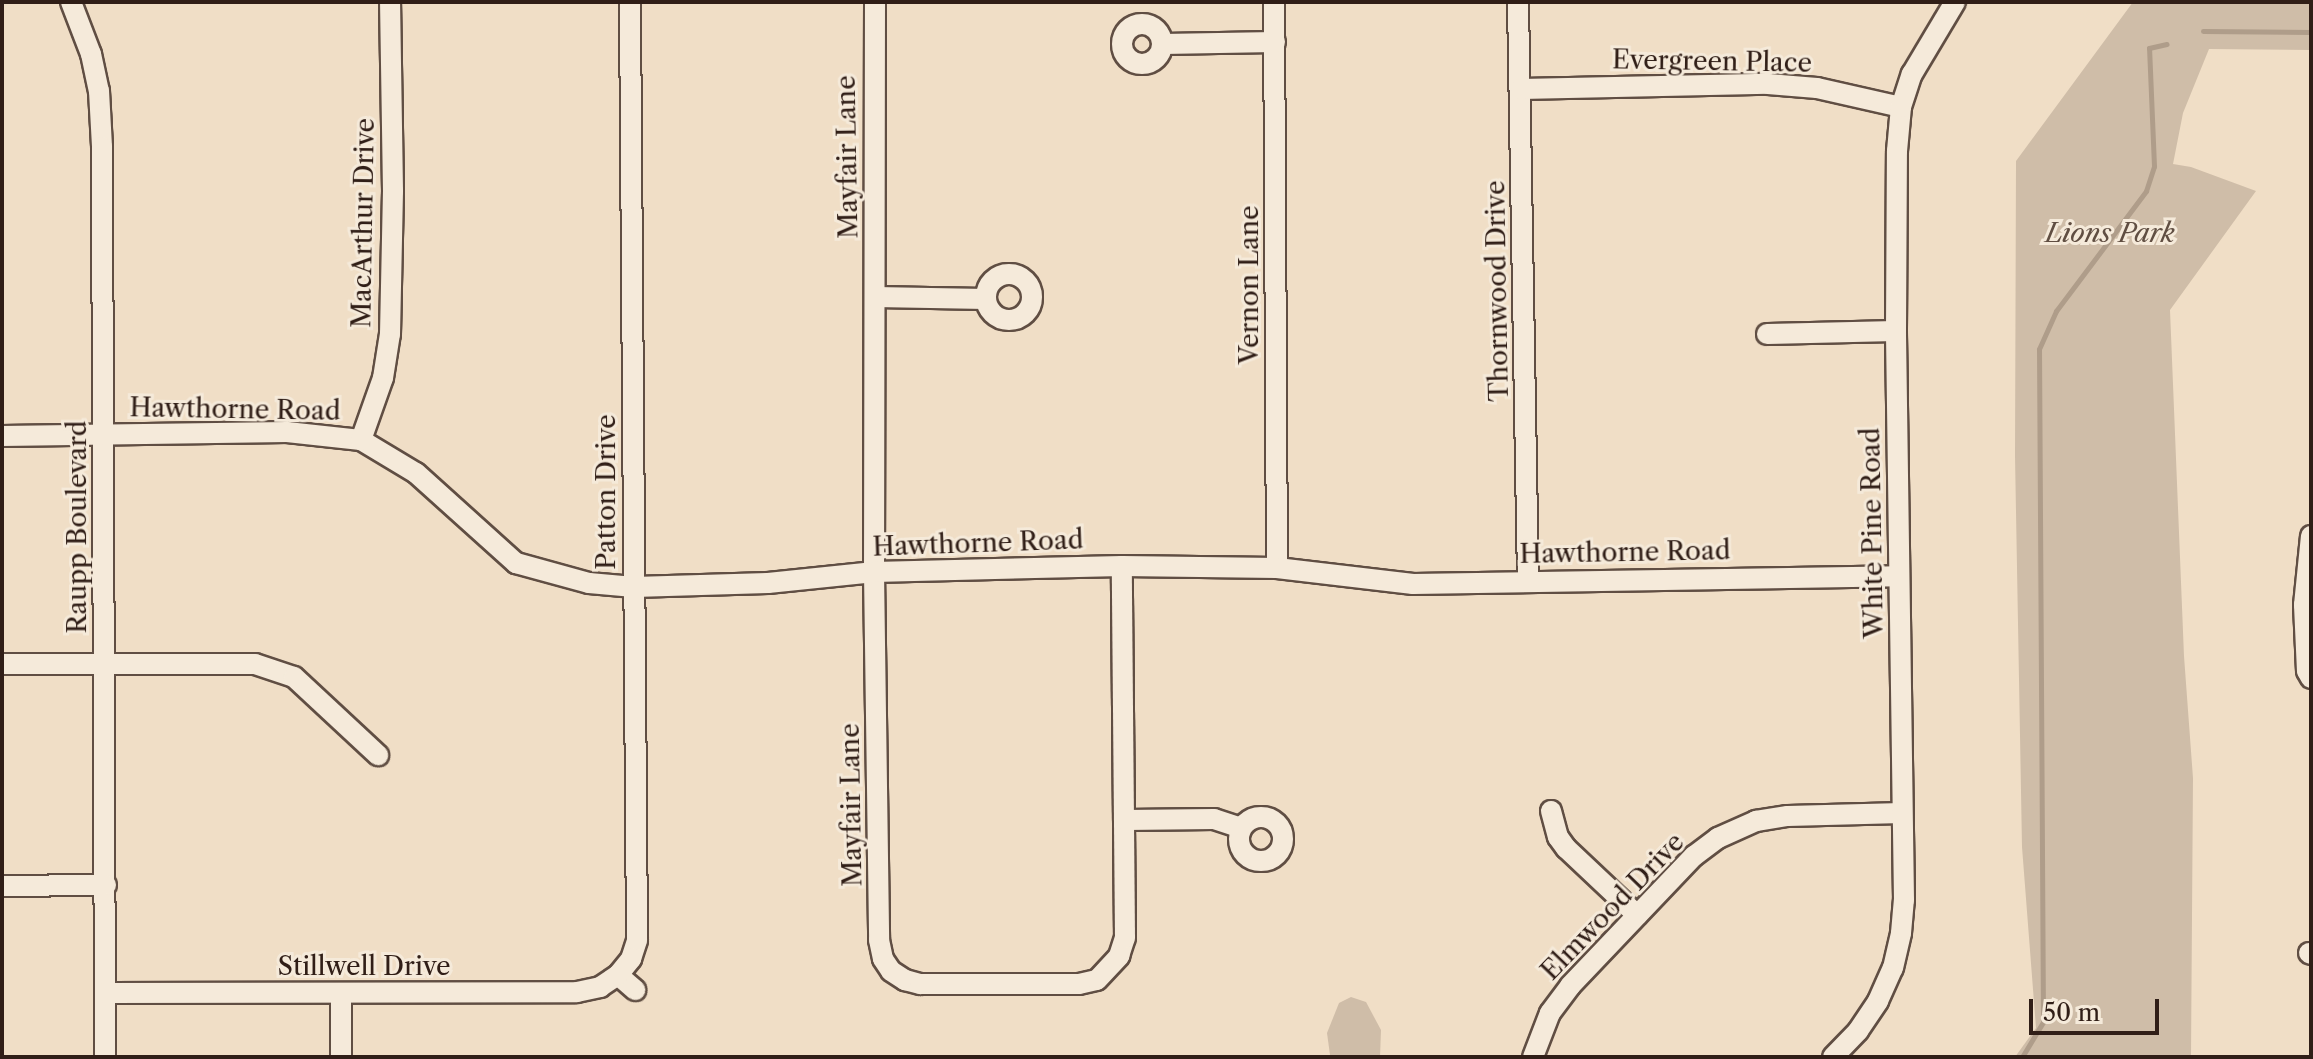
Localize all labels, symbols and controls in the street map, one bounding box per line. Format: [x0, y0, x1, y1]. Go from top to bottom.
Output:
street label: Evergreen Place [1612, 45, 1812, 79]
street label: Mayfair Lane [831, 75, 865, 239]
street label: MacArthur Drive [347, 117, 381, 329]
street label: Thornwood Drive [1480, 180, 1516, 402]
street label: Vernon Lane [1234, 206, 1266, 364]
park label: Lions Park [2045, 218, 2175, 250]
street label: Hawthorne Road [129, 393, 341, 427]
street label: Patton Drive [591, 414, 623, 570]
street label: Raupp Boulevard [62, 420, 94, 634]
street label: White Pine Road [1856, 427, 1890, 639]
street label: Hawthorne Road [872, 525, 1084, 563]
street label: Hawthorne Road [1519, 536, 1731, 570]
street label: Mayfair Lane [835, 723, 869, 887]
street label: Elmwood Drive [1535, 827, 1691, 987]
street label: Stillwell Drive [277, 951, 451, 983]
scale bar [2033, 983, 2163, 1033]
text: 50 m [2043, 998, 2100, 1027]

